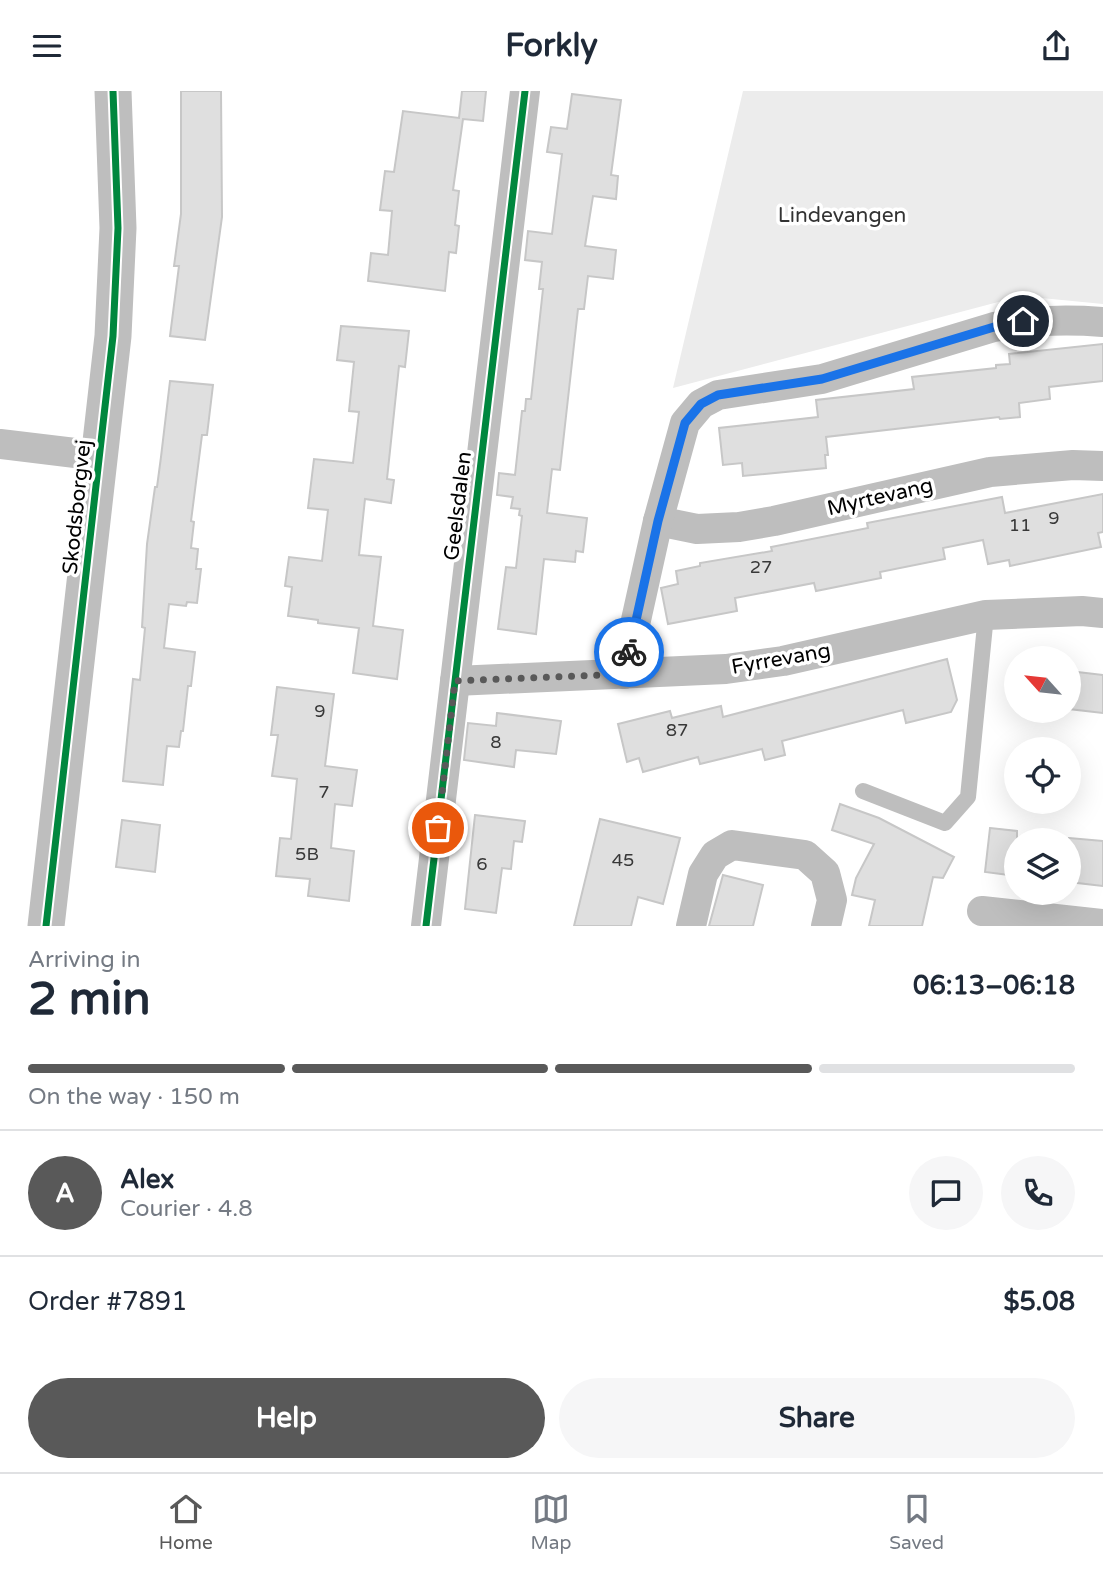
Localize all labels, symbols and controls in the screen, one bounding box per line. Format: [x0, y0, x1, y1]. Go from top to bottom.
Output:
icon: menu [28, 27, 66, 65]
text: Forkly [505, 27, 598, 65]
icon: share [1037, 27, 1075, 65]
park label: Lindevangen [778, 203, 906, 228]
pin [993, 291, 1053, 351]
icon: home [1004, 302, 1042, 340]
street label: Skodsborgvej [57, 438, 97, 576]
street label: Geelsdalen [439, 450, 477, 562]
street label: Myrtevang [825, 473, 935, 521]
house number: 9 [1048, 507, 1060, 529]
house number: 11 [1009, 514, 1031, 536]
house number: 27 [750, 556, 772, 578]
courier [594, 617, 664, 687]
icon: bike [610, 633, 648, 671]
street label: Fyrrevang [730, 638, 832, 680]
north arrow [1004, 646, 1082, 723]
map controls [1004, 646, 1081, 905]
house number: 9 [314, 700, 326, 722]
house number: 87 [666, 719, 688, 741]
house number: 8 [490, 731, 502, 753]
button: locate [1004, 737, 1081, 814]
house number: 7 [318, 781, 330, 803]
pin [408, 798, 468, 858]
icon: bag [419, 809, 457, 847]
button: layers [1004, 828, 1081, 905]
house number: 5B [295, 843, 319, 865]
house number: 45 [612, 849, 634, 871]
house number: 6 [476, 853, 488, 875]
text: Arriving in [28, 946, 141, 974]
text: 06:13–06:18 [913, 970, 1075, 1001]
text: 2 min [28, 972, 151, 1027]
text: On the way · 150 m [28, 1083, 240, 1111]
button: chat [909, 1156, 983, 1230]
button: phone [1001, 1156, 1075, 1230]
text: Alex [120, 1164, 174, 1195]
text: A [55, 1178, 75, 1209]
text: Courier · 4.8 [120, 1195, 253, 1223]
text: Order #7891 [28, 1286, 188, 1317]
text: $5.08 [1003, 1286, 1075, 1317]
button: Help [28, 1378, 545, 1458]
button: Share [559, 1378, 1075, 1458]
tab: Home [159, 1490, 213, 1554]
tab: Map [530, 1490, 571, 1554]
tab: Saved [889, 1490, 944, 1554]

